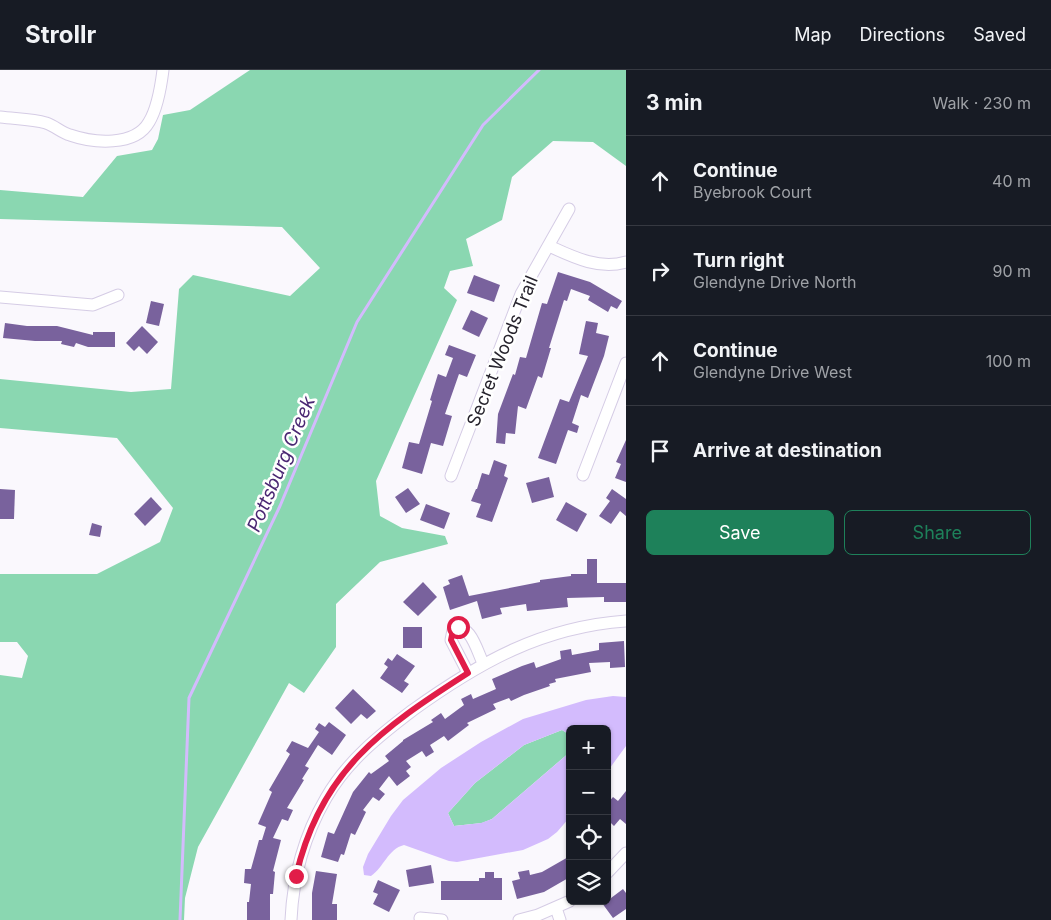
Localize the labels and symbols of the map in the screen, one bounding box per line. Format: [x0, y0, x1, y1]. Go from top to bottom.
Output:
street label: Secret Woods Trail [462, 273, 542, 429]
water label: Pottsburg Creek [242, 392, 320, 535]
route start [447, 616, 470, 639]
route end [285, 865, 308, 888]

